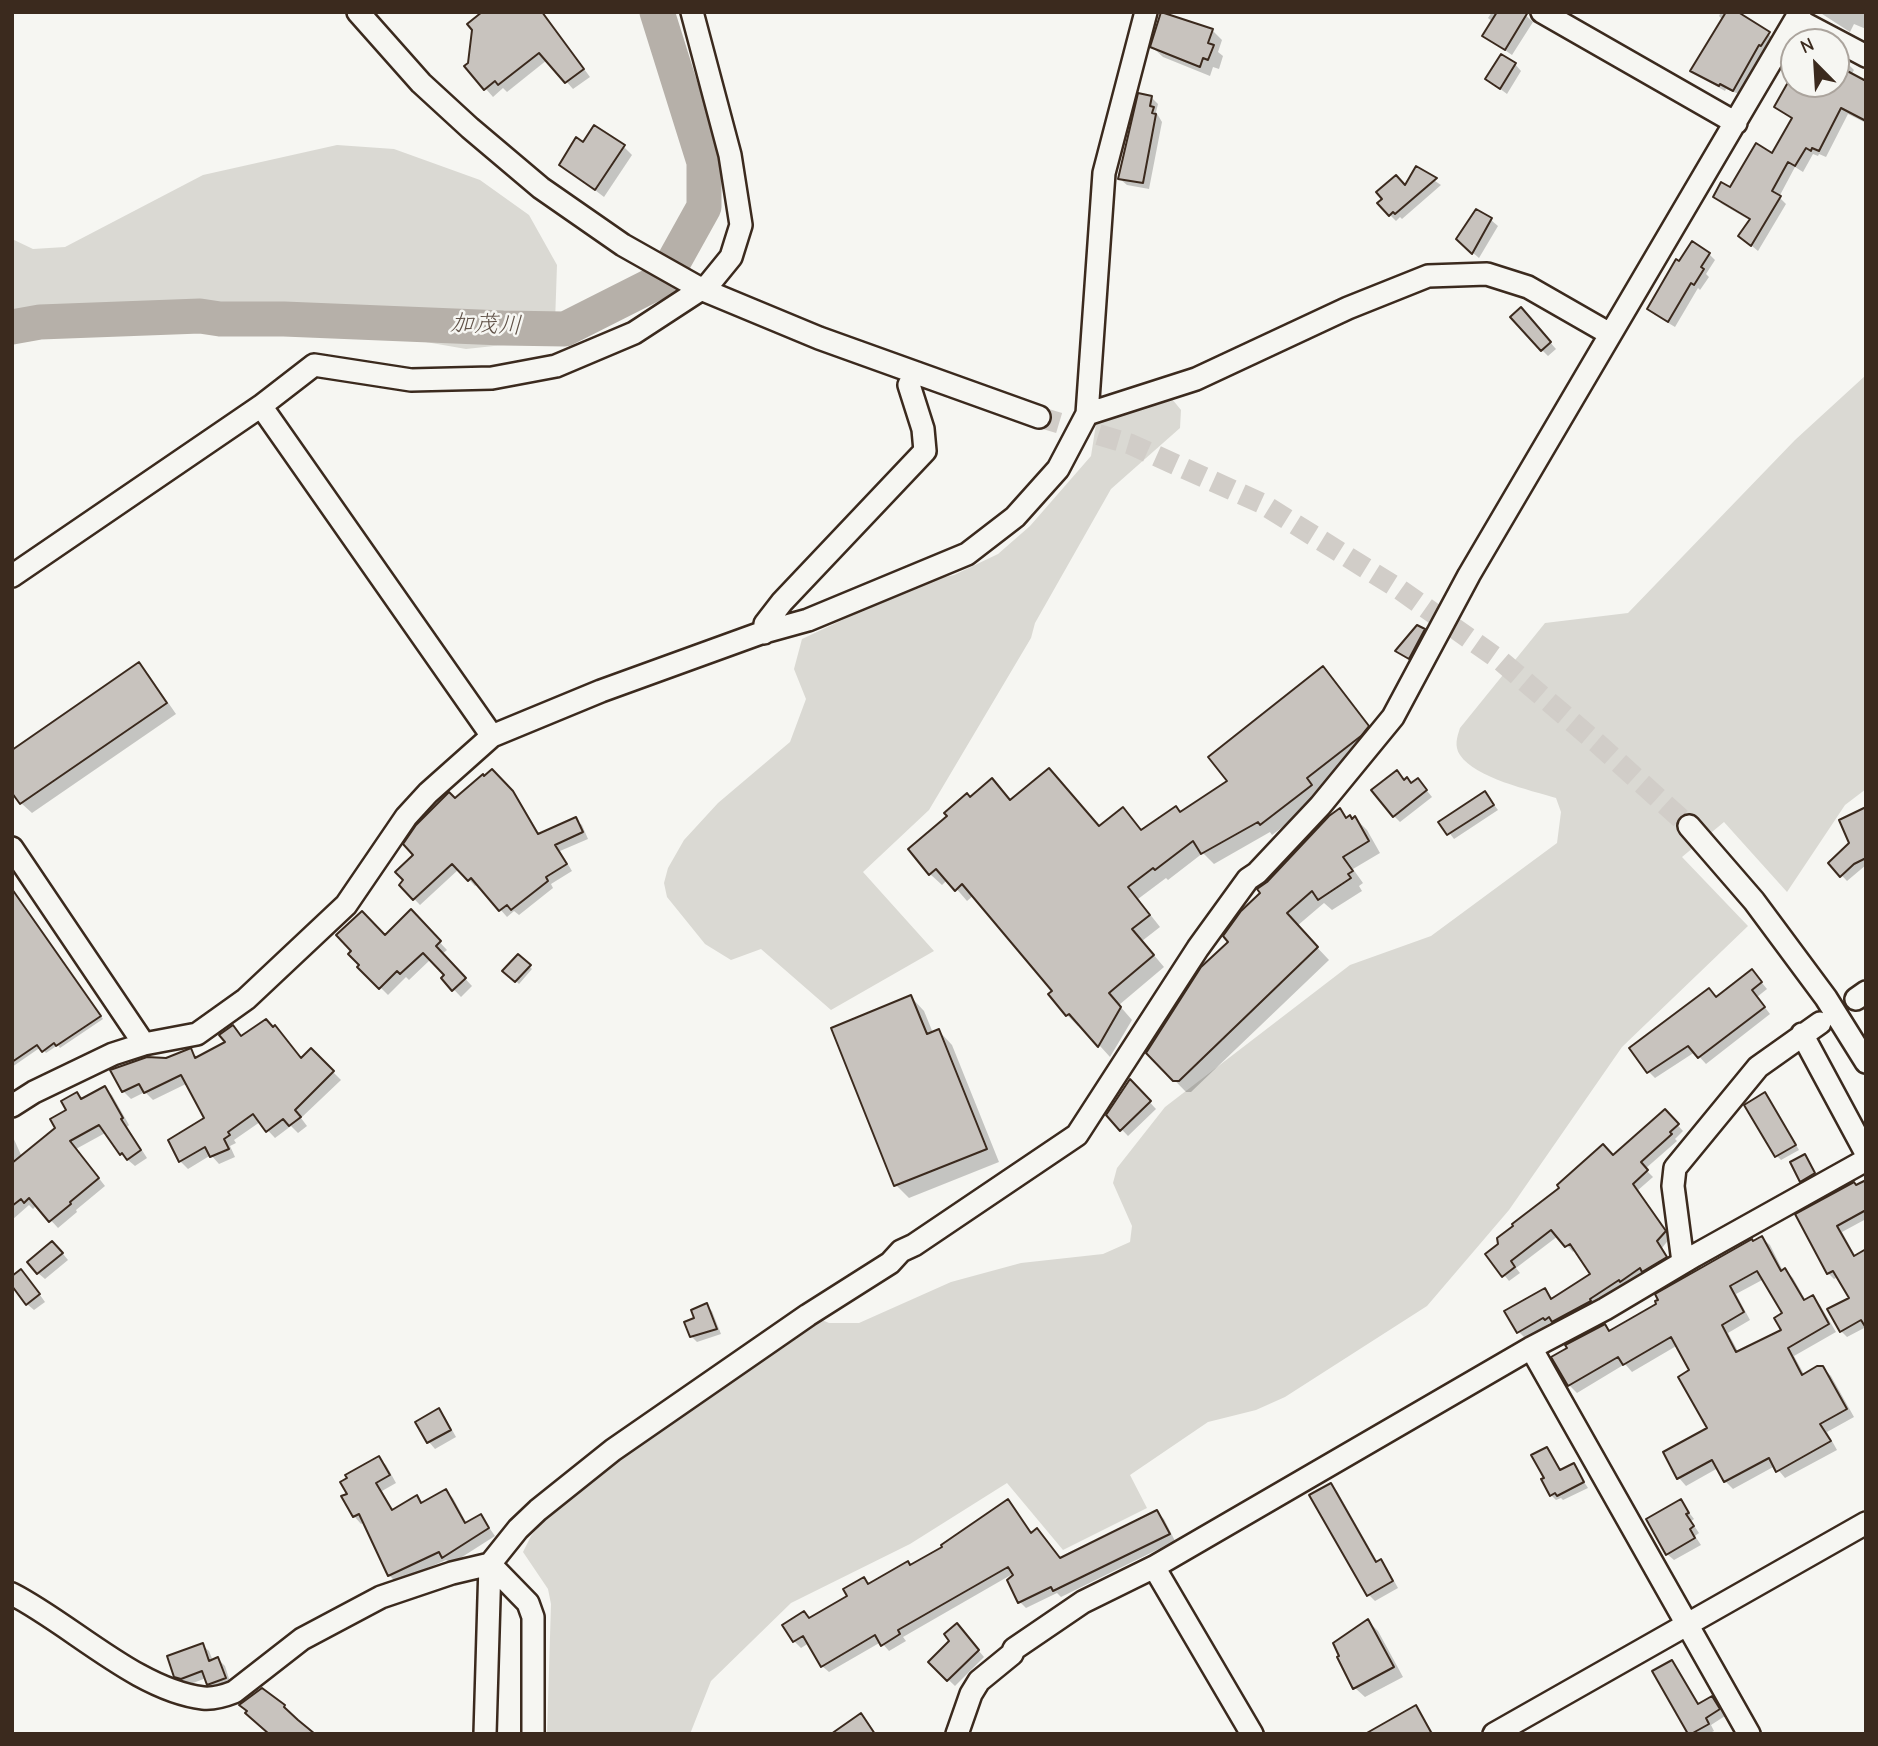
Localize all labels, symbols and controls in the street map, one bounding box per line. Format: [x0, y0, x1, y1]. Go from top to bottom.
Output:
north arrow [1780, 28, 1850, 98]
text: N [1797, 33, 1817, 58]
water label: 加茂川 [450, 309, 522, 341]

